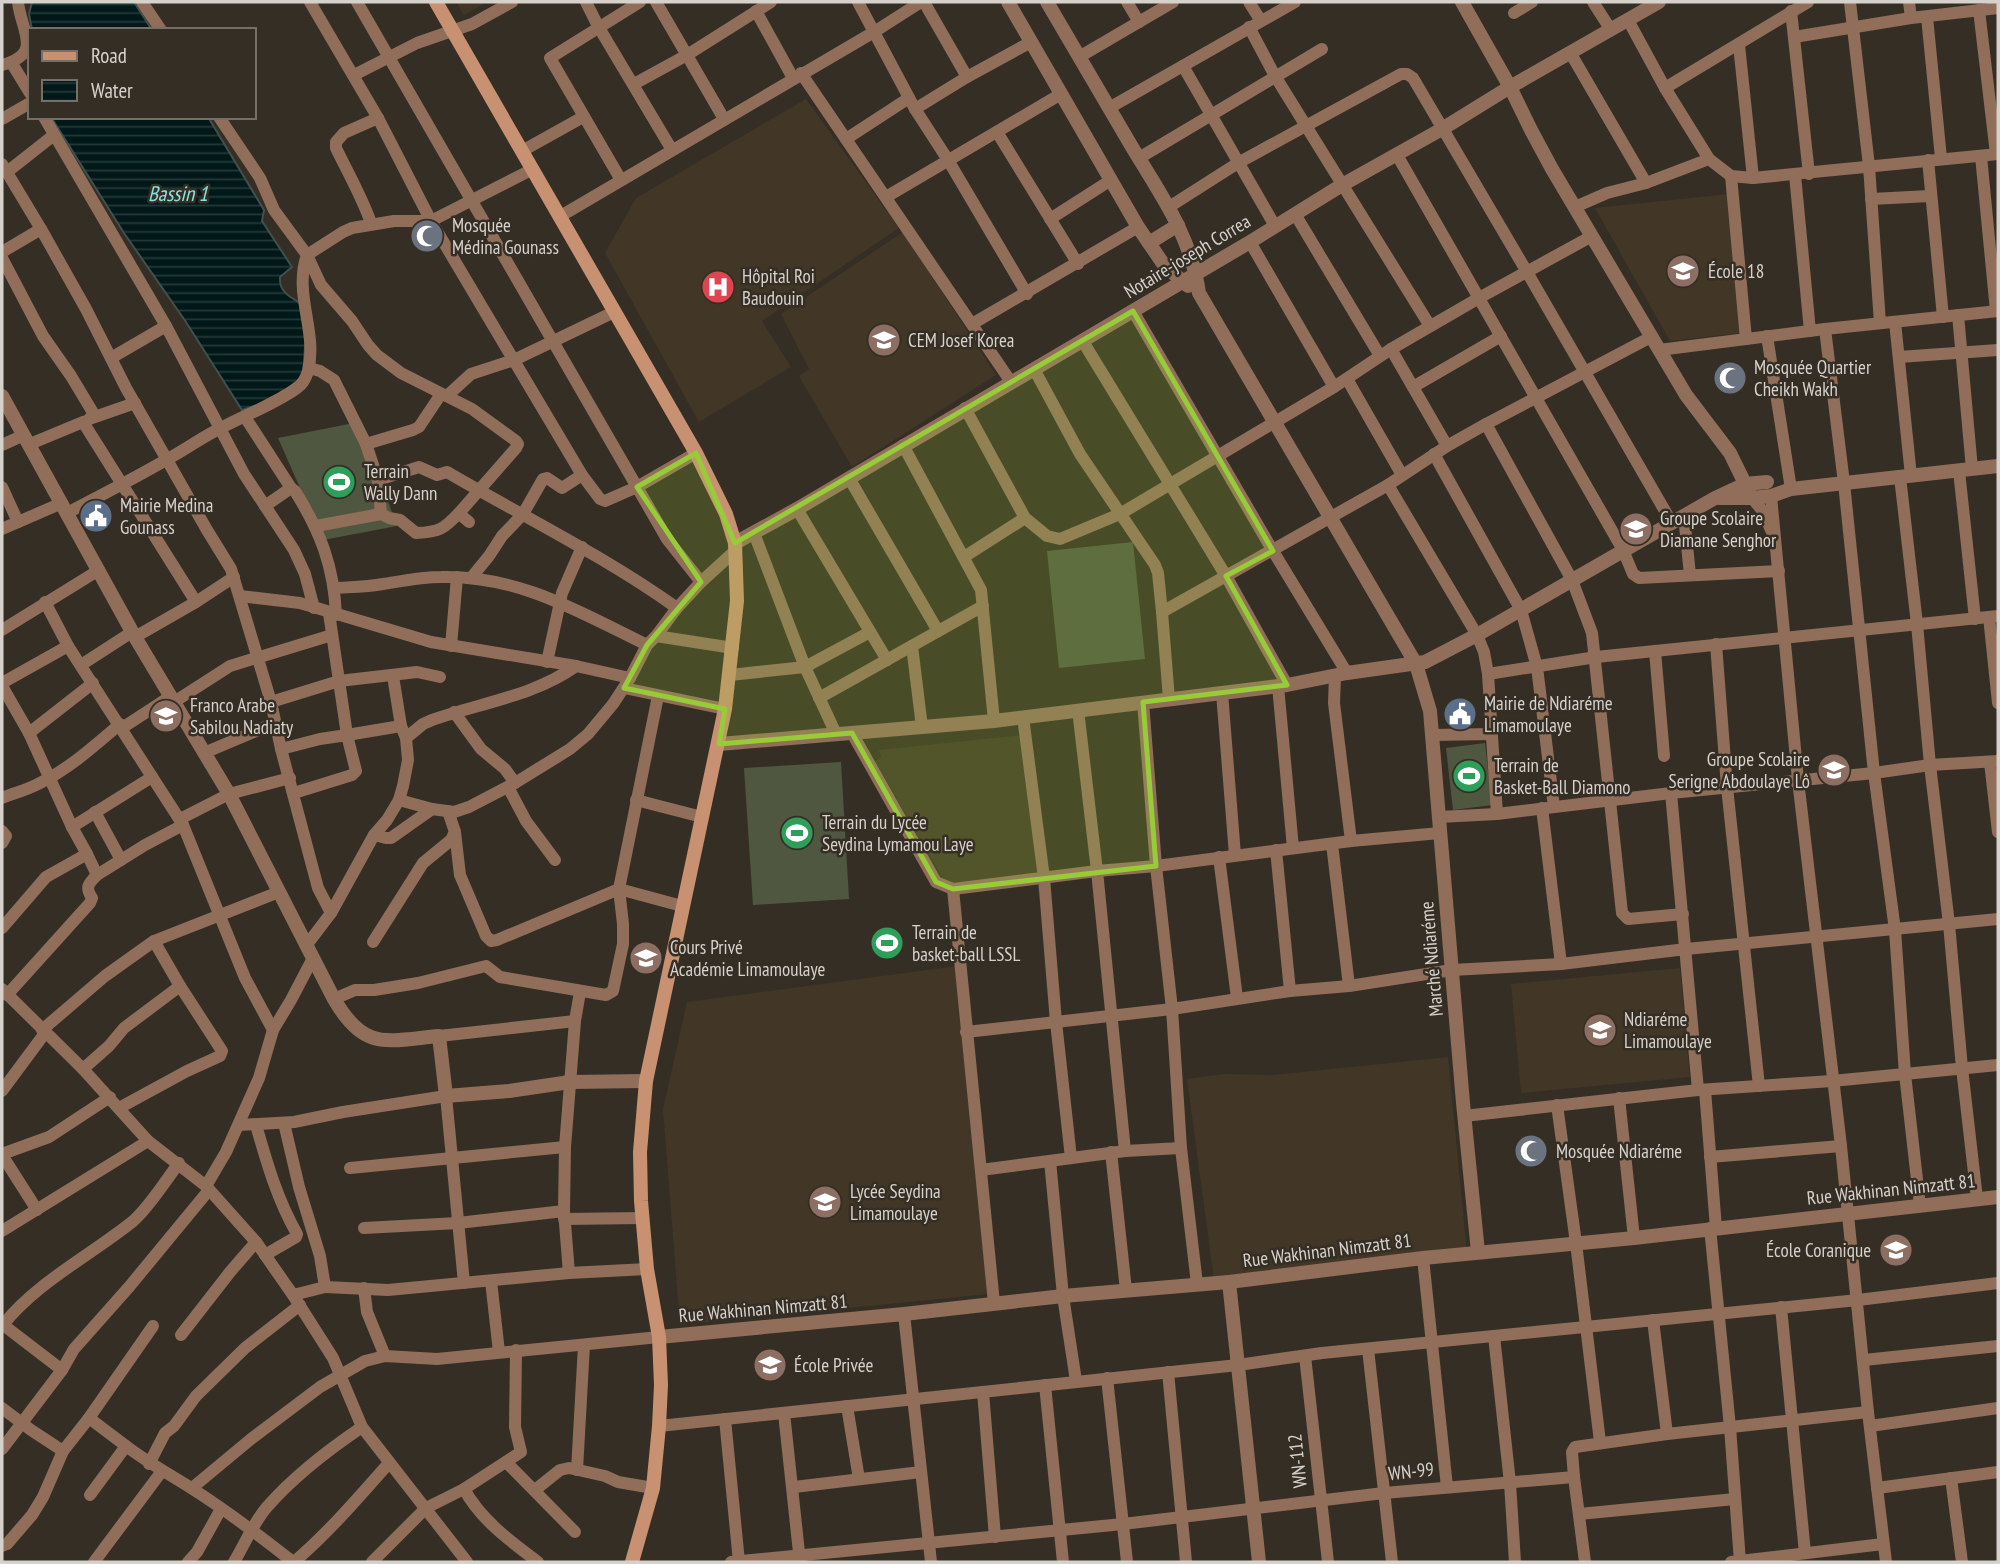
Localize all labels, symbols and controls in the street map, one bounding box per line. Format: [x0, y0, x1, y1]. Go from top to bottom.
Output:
legend [28, 28, 256, 119]
text: Road [91, 42, 127, 69]
text: Water [91, 77, 133, 104]
water label: Bassin 1 [148, 180, 209, 207]
street label: Notaire-joseph Correa [1119, 209, 1255, 303]
place label: Mosquée Médina Gounass [452, 213, 559, 259]
mosque icon: Mosquée Médina Gounass [408, 217, 446, 255]
school or university icon: École 18 [1664, 252, 1702, 290]
place label: École 18 [1708, 259, 1764, 283]
place label: Hôpital Roi Baudouin [742, 264, 815, 310]
hospital icon: Hôpital Roi Baudouin [699, 268, 737, 306]
school or university icon: CEM Josef Korea [865, 321, 903, 359]
place label: CEM Josef Korea [908, 328, 1014, 352]
place label: Mosquée Quartier Cheikh Wakh [1754, 355, 1872, 401]
mosque icon: Mosquée Quartier Cheikh Wakh [1711, 359, 1749, 397]
place label: Terrain Wally Dann [364, 459, 437, 505]
sports icon: Terrain Wally Dann [320, 463, 358, 501]
place label: Mairie Medina Gounass [120, 493, 213, 539]
public building icon: Mairie Medina Gounass [77, 497, 115, 535]
place label: Groupe Scolaire Diamane Senghor [1660, 506, 1777, 552]
school or university icon: Groupe Scolaire Diamane Senghor [1617, 510, 1655, 548]
place label: Mairie de Ndiaréme Limamoulaye [1484, 691, 1613, 737]
place label: Franco Arabe Sabilou Nadiaty [190, 693, 294, 739]
public building icon: Mairie de Ndiaréme Limamoulaye [1441, 695, 1479, 733]
school or university icon: Franco Arabe Sabilou Nadiaty [147, 697, 185, 735]
place label: Groupe Scolaire Serigne Abdoulaye Lô [1669, 747, 1810, 793]
school or university icon: Groupe Scolaire Serigne Abdoulaye Lô [1815, 751, 1853, 789]
place label: Terrain de Basket-Ball Diamono [1494, 753, 1631, 799]
sports icon: Terrain de Basket-Ball Diamono [1450, 757, 1488, 795]
place label: Terrain du Lycée Seydina Lymamou Laye [822, 810, 974, 856]
sports icon: Terrain du Lycée Seydina Lymamou Laye [778, 814, 816, 852]
street label: Marché Ndiaréme [1414, 900, 1448, 1018]
place label: Terrain de basket-ball LSSL [912, 920, 1020, 966]
sports icon: Terrain de basket-ball LSSL [868, 924, 906, 962]
place label: Cours Privé Académie Limamoulaye [670, 935, 826, 981]
school or university icon: Cours Privé Académie Limamoulaye [627, 939, 665, 977]
place label: Ndiaréme Limamoulaye [1624, 1007, 1712, 1053]
school or university icon: Ndiaréme Limamoulaye [1581, 1011, 1619, 1049]
mosque icon: Mosquée Ndiaréme [1512, 1132, 1550, 1170]
place label: Mosquée Ndiaréme [1556, 1139, 1682, 1163]
street label: Rue Wakhinan Nimzatt 81 [1805, 1168, 1977, 1210]
place label: Lycée Seydina Limamoulaye [850, 1179, 941, 1225]
school or university icon: Lycée Seydina Limamoulaye [806, 1183, 844, 1221]
street label: Rue Wakhinan Nimzatt 81 [1241, 1228, 1413, 1272]
school or university icon: École Coranique [1877, 1231, 1915, 1269]
place label: École Coranique [1766, 1238, 1871, 1262]
street label: Rue Wakhinan Nimzatt 81 [677, 1289, 849, 1327]
school or university icon: École Privée [751, 1346, 789, 1384]
place label: École Privée [794, 1353, 874, 1377]
street label: WN-112 [1282, 1433, 1312, 1489]
street label: WN-99 [1387, 1457, 1435, 1485]

